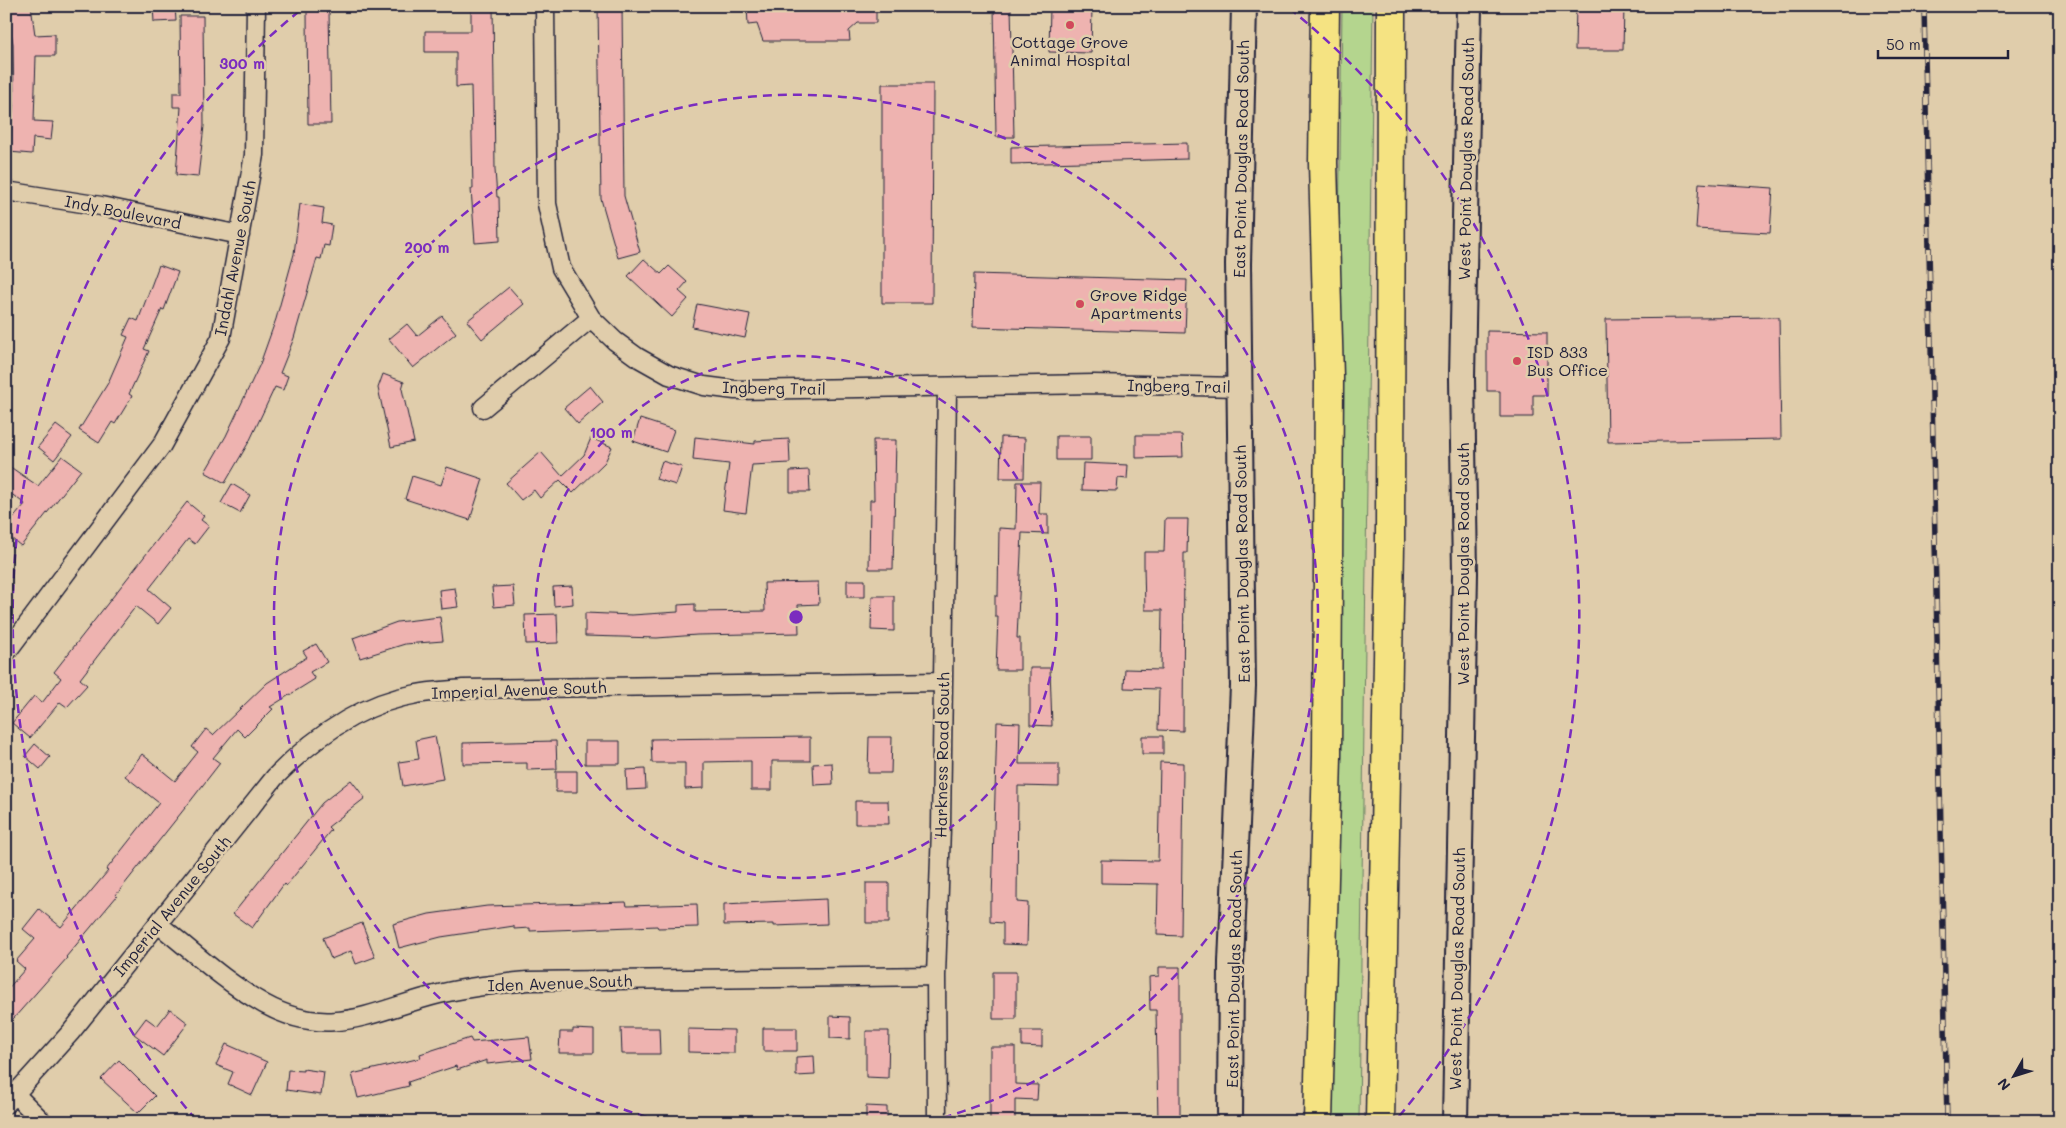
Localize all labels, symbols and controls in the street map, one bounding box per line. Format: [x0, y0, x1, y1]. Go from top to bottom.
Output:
marker: Cottage Grove Animal Hospital [1064, 19, 1076, 31]
scale bar [1878, 28, 2008, 60]
place label: Cottage Grove Animal Hospital [1009, 31, 1131, 70]
text: 50 m [1886, 34, 1921, 54]
street label: West Point Douglas Road South [1453, 37, 1478, 281]
street label: East Point Douglas Road South [1228, 40, 1253, 278]
text: 300 m [219, 53, 265, 73]
street label: Indahl Avenue South [209, 178, 260, 337]
street label: Indy Boulevard [63, 190, 183, 233]
text: 200 m [405, 237, 450, 257]
place label: Grove Ridge Apartments [1090, 284, 1187, 323]
marker: Grove Ridge Apartments [1074, 298, 1086, 310]
place label: ISD 833 Bus Office [1527, 341, 1608, 380]
marker: ISD 833 Bus Office [1511, 355, 1523, 367]
street label: Ingberg Trail [1127, 374, 1231, 397]
street label: Ingberg Trail [722, 376, 826, 399]
text: 100 m [589, 422, 633, 442]
street label: West Point Douglas Road South [1452, 443, 1473, 685]
street label: East Point Douglas Road South [1229, 445, 1254, 683]
centre of rings [787, 608, 805, 626]
street label: Harkness Road South [930, 672, 953, 838]
street label: Imperial Avenue South [431, 676, 607, 703]
street label: Imperial Avenue South [108, 831, 235, 980]
street label: West Point Douglas Road South [1444, 847, 1469, 1091]
street label: East Point Douglas Road South [1221, 850, 1246, 1088]
street label: Iden Avenue South [487, 969, 633, 996]
north arrow [1988, 1050, 2038, 1100]
text: N [1993, 1074, 2014, 1095]

